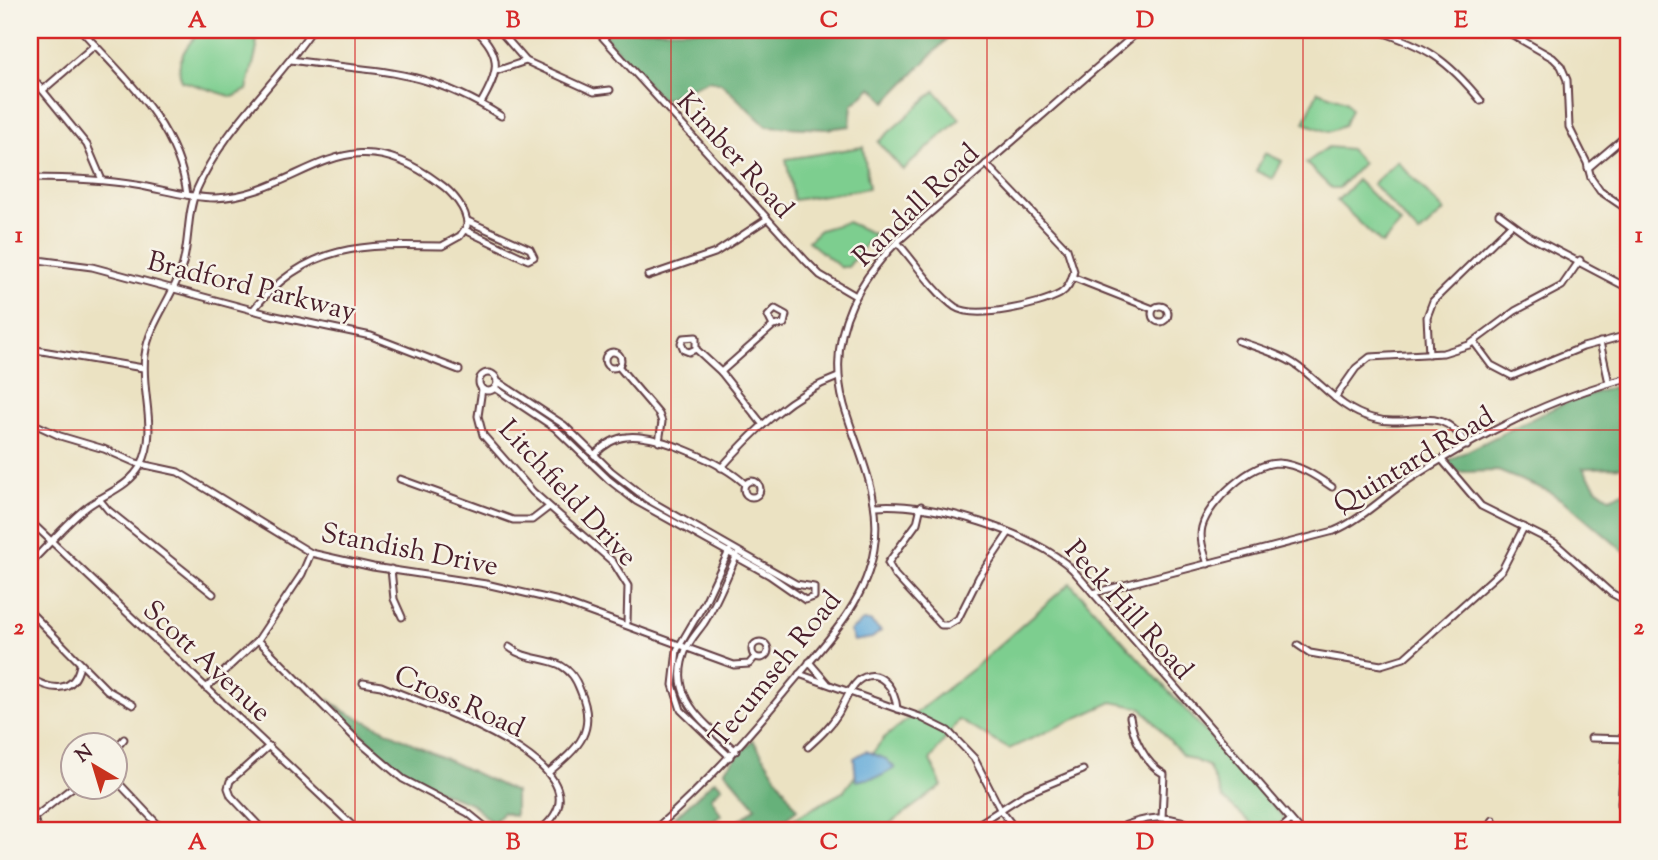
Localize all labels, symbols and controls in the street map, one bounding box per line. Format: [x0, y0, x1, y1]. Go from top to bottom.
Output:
text: A [188, 5, 207, 38]
text: B [506, 5, 521, 38]
text: C [820, 5, 838, 38]
text: D [1136, 5, 1154, 38]
text: E [1454, 5, 1468, 38]
street label: Kimber Road [666, 84, 802, 229]
street label: Randall Road [845, 135, 990, 277]
text: 1 [15, 220, 23, 253]
text: 1 [1635, 220, 1643, 253]
street label: Bradford Parkway [143, 243, 360, 333]
street label: Quintard Road [1327, 398, 1503, 525]
street label: Litchfield Drive [488, 412, 646, 576]
street label: Standish Drive [317, 514, 502, 588]
street label: Peck Hill Road [1054, 532, 1202, 690]
street label: Tecumseh Road [701, 583, 852, 757]
street label: Scott Avenue [133, 592, 279, 732]
text: 2 [14, 612, 25, 645]
text: 2 [1634, 612, 1645, 645]
street label: Cross Road [387, 656, 531, 749]
north arrow [60, 730, 130, 800]
text: N [71, 739, 99, 770]
text: A [188, 827, 207, 860]
text: B [506, 827, 521, 860]
text: C [820, 827, 838, 860]
text: D [1136, 827, 1154, 860]
text: E [1454, 827, 1468, 860]

